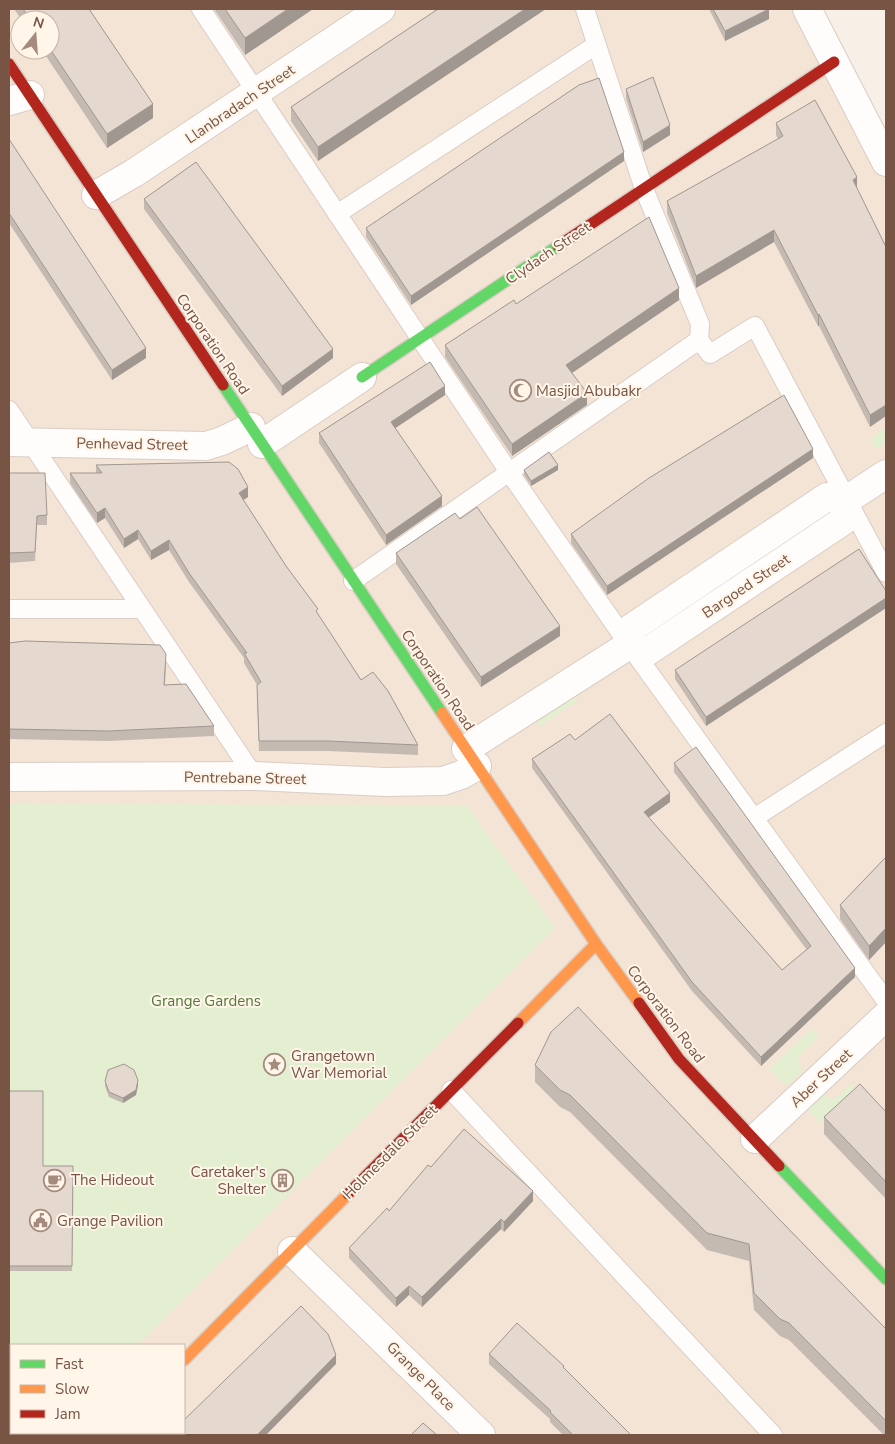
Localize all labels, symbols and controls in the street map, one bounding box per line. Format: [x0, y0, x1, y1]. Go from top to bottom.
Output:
north arrow [10, 10, 60, 60]
text: N [31, 12, 46, 34]
street label: Llanbradach Street [181, 60, 299, 148]
street label: Clydach Street [501, 217, 595, 289]
street label: Corporation Road [172, 290, 254, 398]
mosque icon: Masjid Abubakr [508, 379, 532, 403]
place label: Masjid Abubakr [536, 381, 642, 401]
street label: Penhevad Street [76, 433, 188, 455]
street label: Bargoed Street [698, 549, 794, 623]
street label: Corporation Road [397, 626, 479, 734]
street label: Pentrebane Street [184, 767, 307, 789]
street label: Corporation Road [623, 961, 709, 1067]
park label: Grange Gardens [151, 991, 261, 1011]
street label: Aber Street [786, 1044, 857, 1112]
place label: Grangetown War Memorial [291, 1046, 388, 1083]
place icon: Grangetown War Memorial [263, 1053, 287, 1077]
street label: Holmesdale Street [338, 1100, 442, 1204]
place label: Caretaker's Shelter [191, 1162, 267, 1199]
cafe icon: The Hideout [43, 1168, 67, 1192]
building icon: Caretaker's Shelter [270, 1169, 294, 1193]
place label: The Hideout [71, 1170, 155, 1190]
public building icon: Grange Pavilion [29, 1209, 53, 1233]
place label: Grange Pavilion [57, 1211, 163, 1231]
street label: Grange Place [382, 1337, 460, 1415]
legend [10, 1344, 185, 1434]
text: Fast [55, 1354, 84, 1374]
text: Slow [55, 1379, 90, 1399]
text: Jam [54, 1404, 81, 1424]

